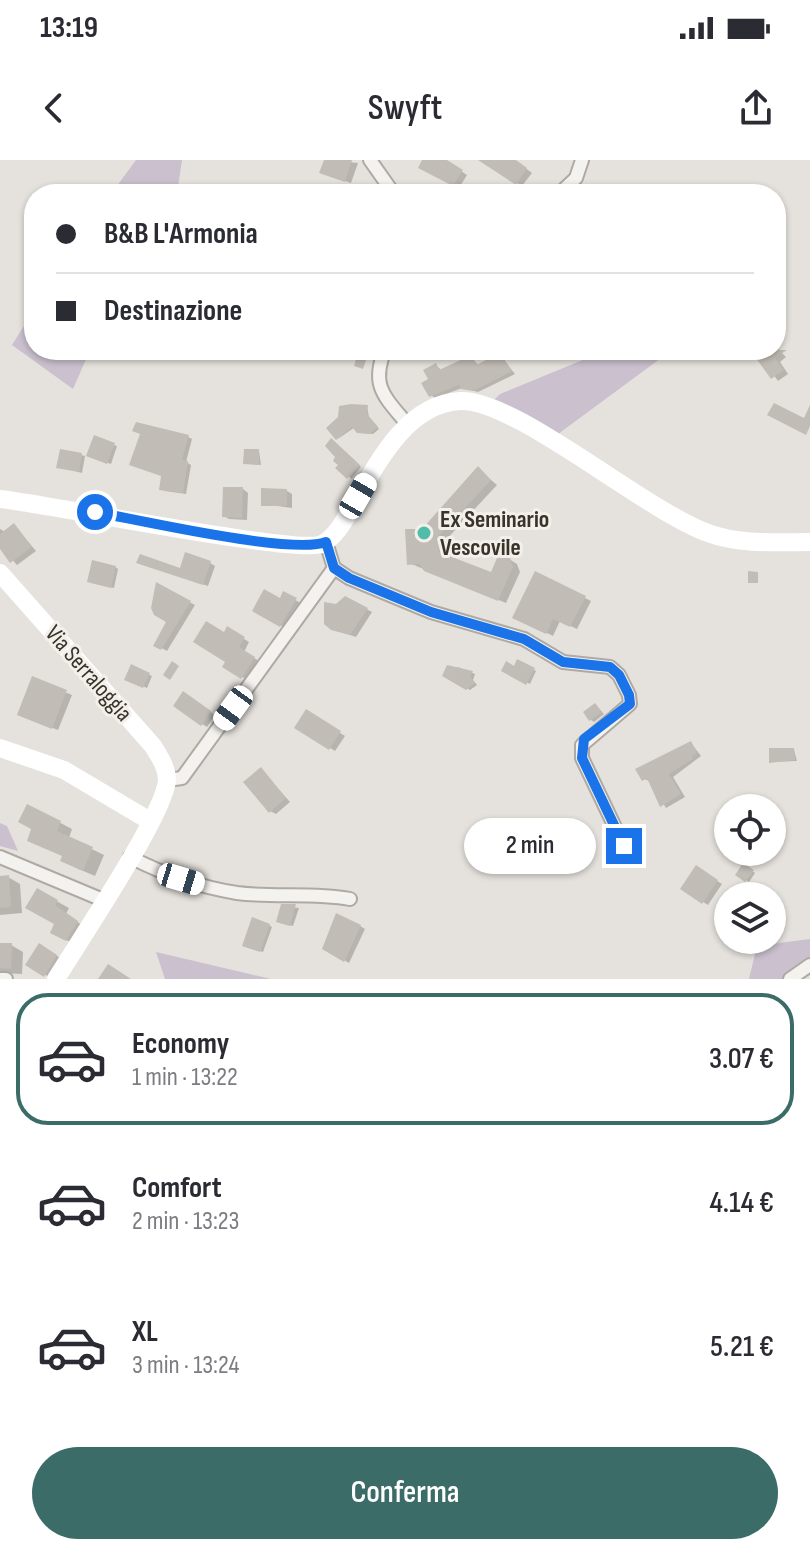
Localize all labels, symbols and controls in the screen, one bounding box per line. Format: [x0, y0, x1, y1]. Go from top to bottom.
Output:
text: 13:19 [40, 10, 98, 46]
icon: back [32, 86, 76, 130]
icon: share [734, 86, 778, 130]
text: Swyft [368, 87, 442, 130]
text: B&B L'Armonia [104, 216, 258, 252]
text: Destinazione [104, 293, 242, 329]
car [336, 469, 380, 523]
route start [77, 494, 113, 530]
place label: Ex Seminario Vescovile [440, 505, 549, 562]
marker: Ex Seminario Vescovile [415, 524, 433, 542]
street label: Via Serraloggia [39, 619, 138, 727]
car [209, 682, 257, 734]
map controls [714, 794, 786, 954]
button: locate [714, 794, 786, 866]
callout: 2 min [464, 818, 596, 874]
route end [606, 828, 642, 864]
text: 2 min [506, 830, 554, 861]
car [155, 861, 207, 897]
button: layers [714, 882, 786, 954]
icon: car [36, 1023, 108, 1095]
text: Economy [132, 1026, 229, 1062]
text: 3.07 € [709, 1041, 774, 1077]
text: 1 min · 13:22 [132, 1062, 238, 1093]
icon: car [36, 1167, 108, 1239]
text: Comfort [132, 1170, 222, 1206]
text: 4.14 € [709, 1185, 774, 1221]
text: 2 min · 13:23 [132, 1206, 240, 1237]
icon: car [36, 1311, 108, 1383]
text: XL [132, 1314, 158, 1350]
text: 5.21 € [710, 1329, 774, 1365]
text: 3 min · 13:24 [132, 1350, 239, 1381]
button: Conferma [32, 1447, 778, 1539]

